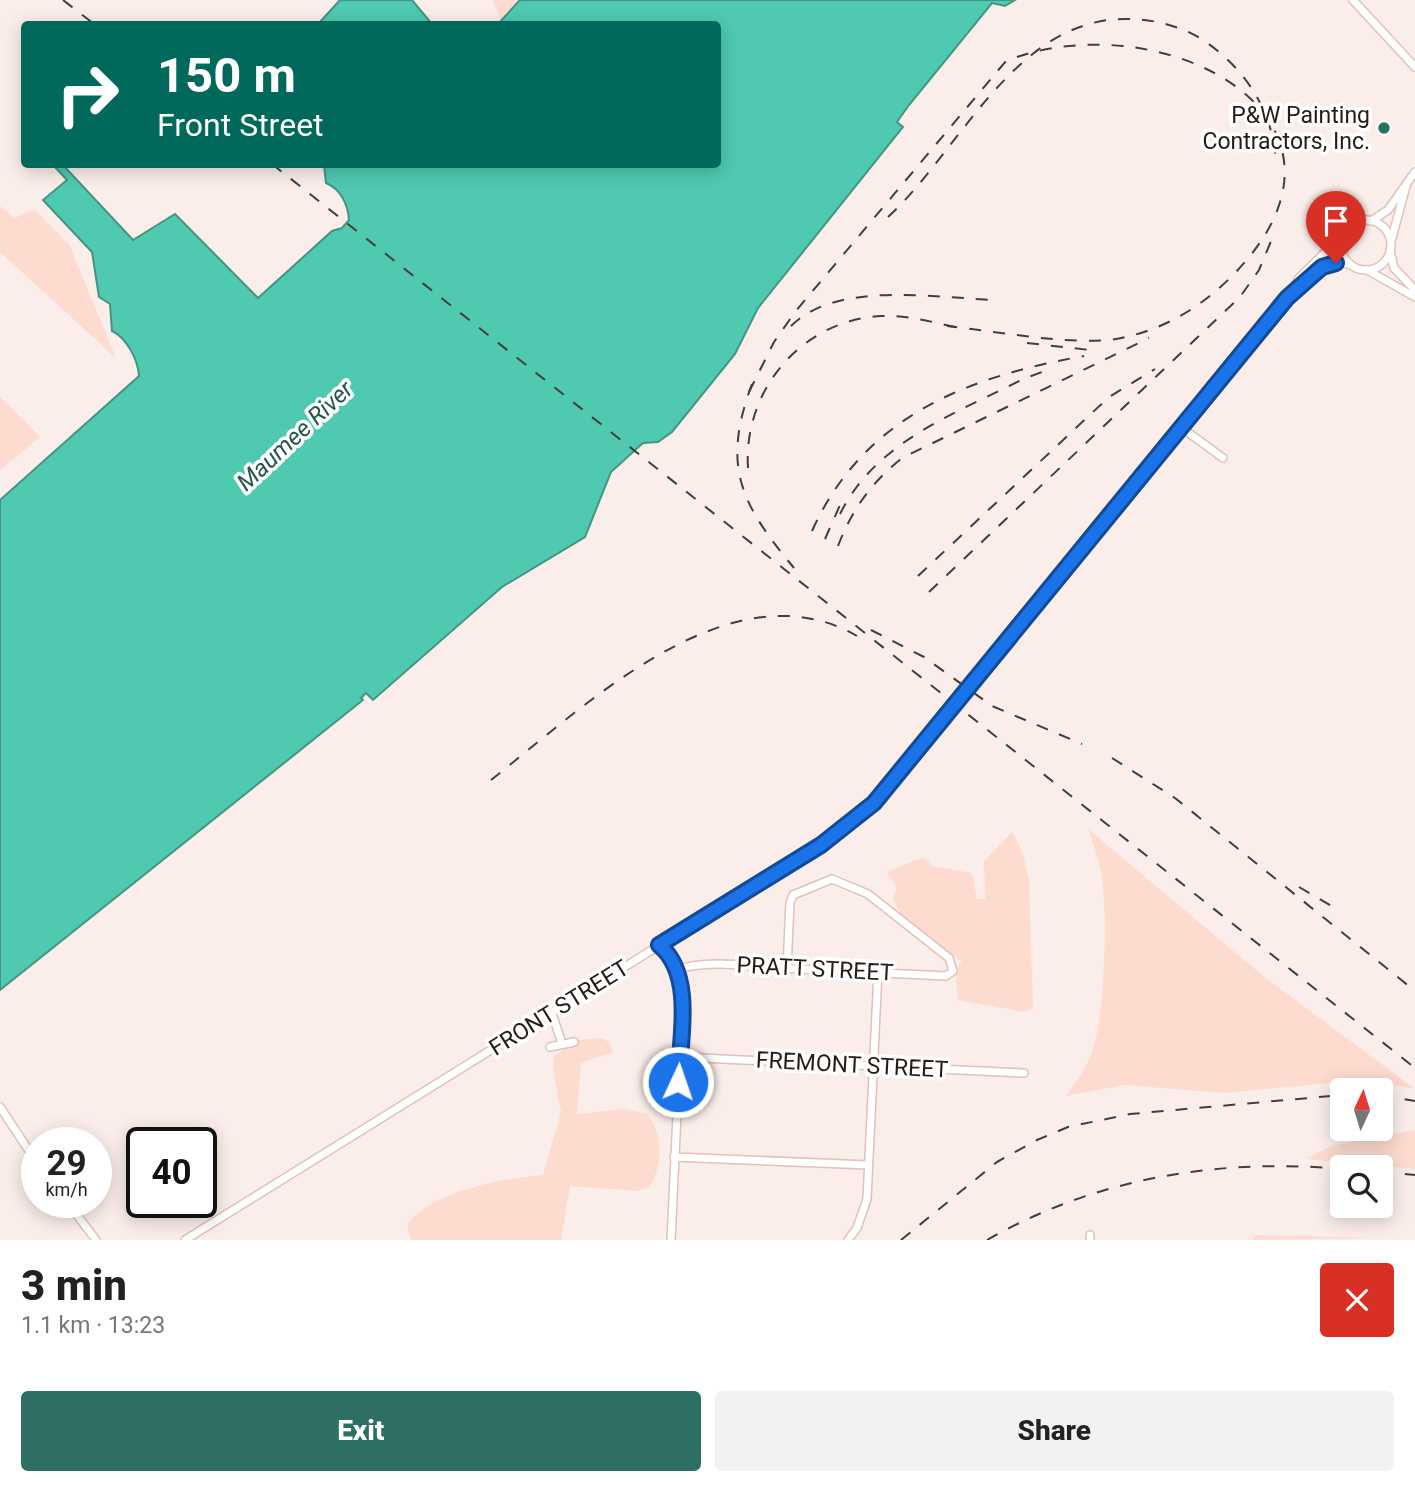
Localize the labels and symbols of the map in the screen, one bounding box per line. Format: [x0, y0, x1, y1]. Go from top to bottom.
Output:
place label: P&W Painting Contractors, Inc. [1202, 102, 1370, 155]
marker: P&W Painting Contractors, Inc. [1376, 120, 1392, 136]
pin [1306, 191, 1366, 263]
water label: Maumee River [231, 374, 360, 497]
street label: PRATT STREET [736, 951, 894, 987]
street label: FRONT STREET [484, 954, 634, 1062]
position arrow [641, 1045, 715, 1119]
street label: FREMONT STREET [755, 1046, 949, 1084]
north arrow [1330, 1078, 1393, 1141]
speed limit sign: 40 [126, 1127, 217, 1218]

